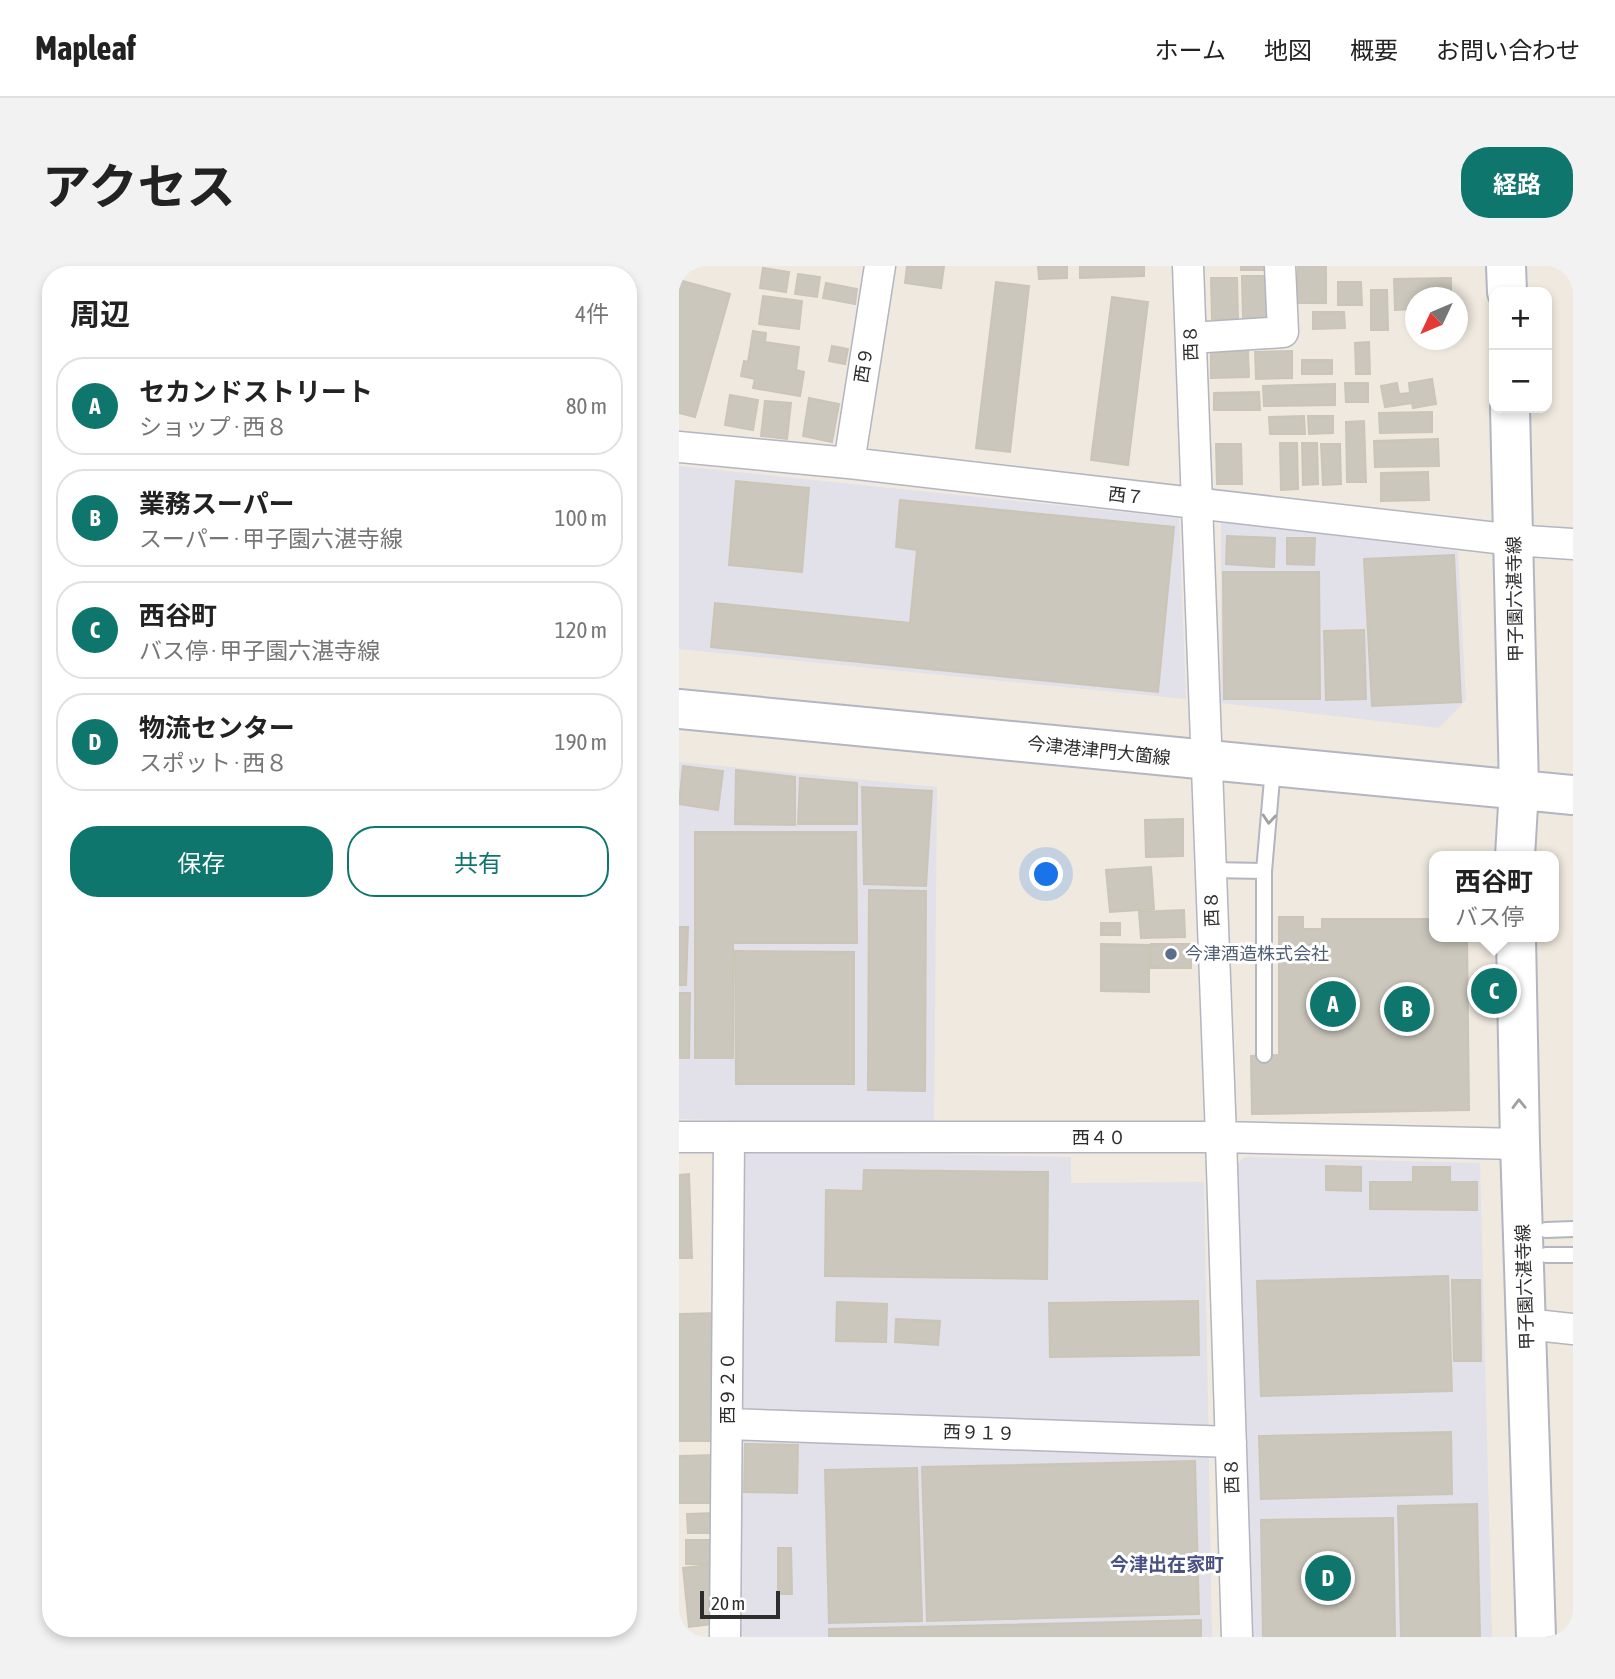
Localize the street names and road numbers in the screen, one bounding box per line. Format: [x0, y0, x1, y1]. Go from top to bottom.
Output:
street label: 西８ [1179, 325, 1202, 361]
street label: 西９ [850, 346, 877, 384]
street label: 西７ [1107, 483, 1145, 508]
street label: 甲子園六湛寺線 [1503, 536, 1526, 662]
street label: 今津港津門大箇線 [1026, 733, 1172, 768]
street label: 西８ [1200, 891, 1223, 927]
street label: 西４０ [1072, 1127, 1126, 1148]
street label: 甲子園六湛寺線 [1512, 1224, 1537, 1350]
street label: 西９２０ [717, 1352, 738, 1424]
street label: 西９１９ [943, 1421, 1015, 1444]
street label: 西８ [1220, 1458, 1243, 1494]

